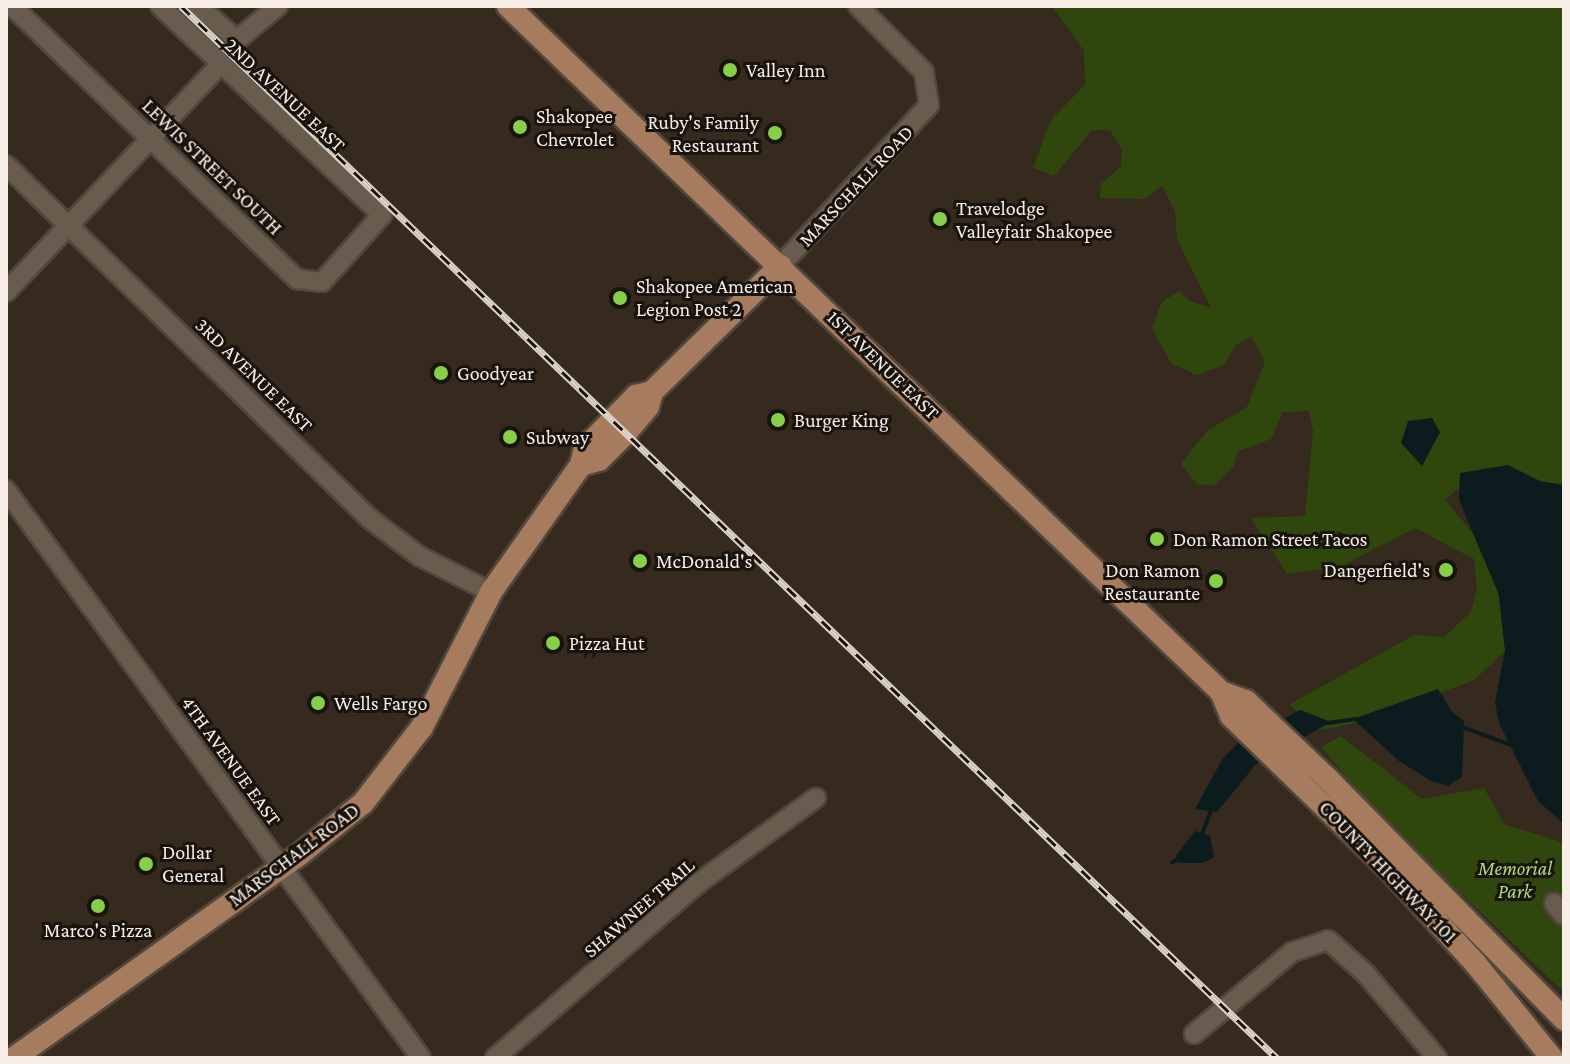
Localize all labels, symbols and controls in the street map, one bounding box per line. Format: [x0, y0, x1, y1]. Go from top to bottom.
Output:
street label: 2ND AVENUE EAST [220, 33, 350, 157]
place label: Valley Inn [746, 58, 826, 82]
marker: Valley Inn [721, 61, 739, 79]
street label: LEWIS STREET SOUTH [137, 94, 287, 240]
place label: Shakopee Chevrolet [536, 104, 614, 151]
place label: Ruby's Family Restaurant [647, 110, 759, 157]
marker: Shakopee Chevrolet [511, 118, 529, 136]
street label: MARSCHALL ROAD [794, 120, 918, 252]
marker: Ruby's Family Restaurant [766, 124, 784, 142]
place label: Travelodge Valleyfair Shakopee [956, 196, 1112, 243]
marker: Travelodge Valleyfair Shakopee [931, 210, 949, 228]
place label: Shakopee American Legion Post 2 [636, 274, 793, 321]
marker: Shakopee American Legion Post 2 [611, 289, 629, 307]
street label: 1ST AVENUE EAST [822, 305, 944, 425]
street label: 3RD AVENUE EAST [190, 313, 318, 437]
place label: Goodyear [457, 361, 534, 385]
marker: Goodyear [432, 364, 450, 382]
place label: Burger King [794, 408, 889, 432]
marker: Burger King [769, 411, 787, 429]
place label: Subway [526, 425, 589, 449]
marker: Subway [501, 428, 519, 446]
place label: Don Ramon Street Tacos [1173, 527, 1367, 551]
marker: Don Ramon Street Tacos [1148, 530, 1166, 548]
place label: McDonald's [656, 549, 752, 573]
marker: McDonald's [631, 552, 649, 570]
place label: Don Ramon Restaurante [1104, 558, 1200, 605]
place label: Dangerfield's [1324, 558, 1430, 582]
marker: Dangerfield's [1437, 561, 1455, 579]
marker: Don Ramon Restaurante [1207, 572, 1225, 590]
place label: Pizza Hut [569, 631, 645, 655]
marker: Pizza Hut [544, 634, 562, 652]
place label: Wells Fargo [334, 691, 427, 715]
street label: 4TH AVENUE EAST [176, 692, 286, 830]
marker: Wells Fargo [309, 694, 327, 712]
street label: COUNTY HIGHWAY 101 [1314, 796, 1462, 948]
street label: MARSCHALL ROAD [224, 798, 364, 912]
place label: Dollar General [162, 840, 224, 887]
street label: SHAWNEE TRAIL [579, 853, 699, 963]
marker: Dollar General [137, 855, 155, 873]
park label: Memorial Park [1478, 856, 1552, 903]
marker: Marco's Pizza [89, 897, 107, 915]
place label: Marco's Pizza [44, 918, 152, 942]

